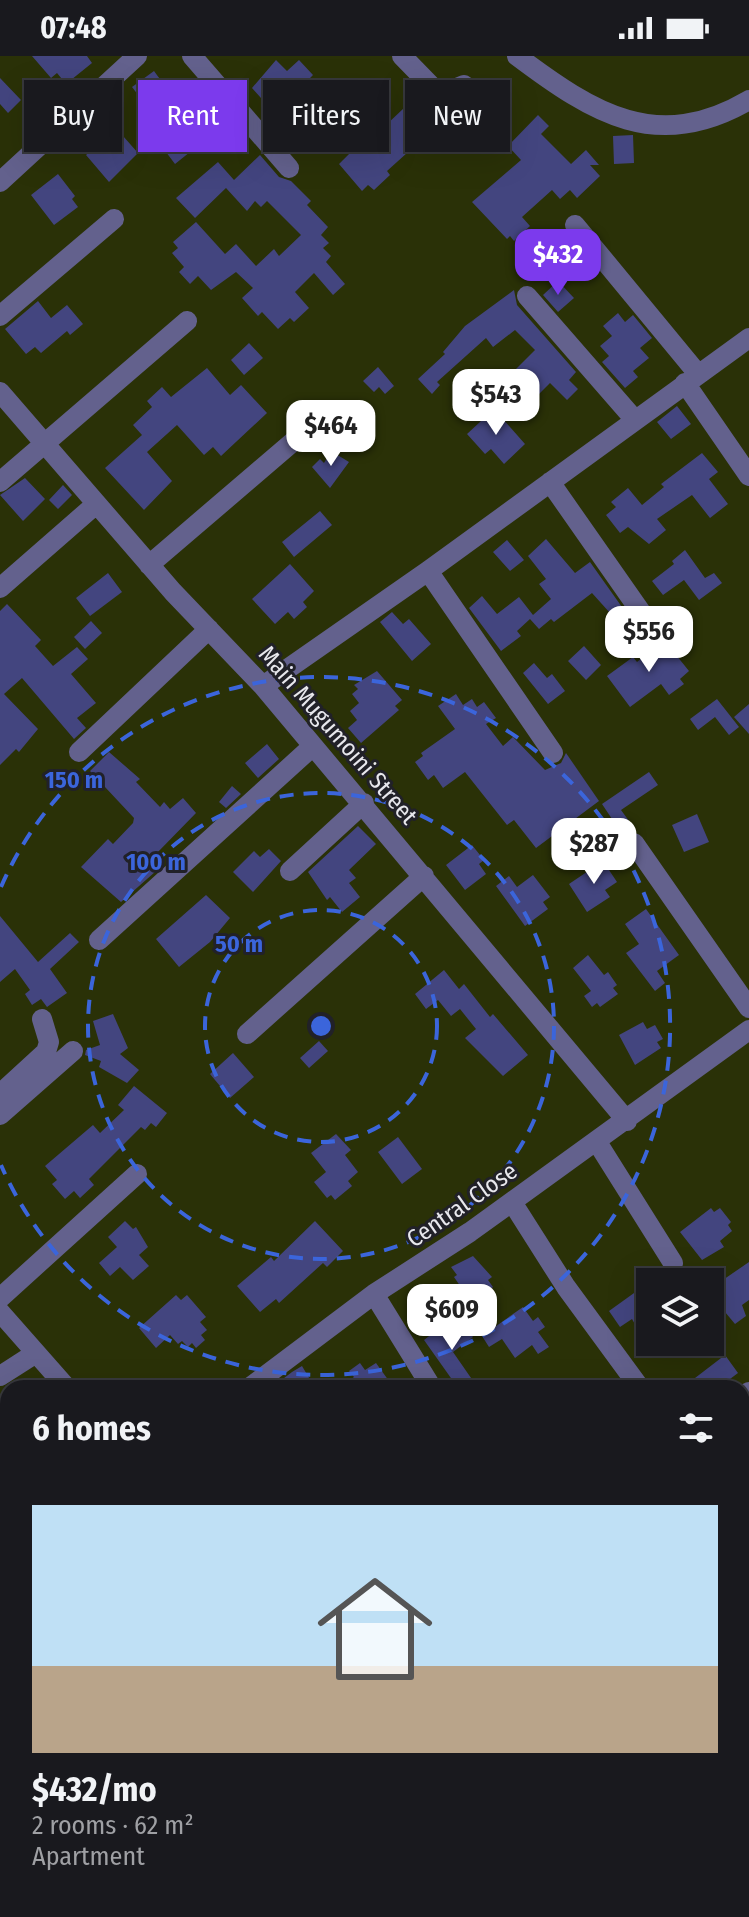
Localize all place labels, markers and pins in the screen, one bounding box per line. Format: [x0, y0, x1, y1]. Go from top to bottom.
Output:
pin: $432 [511, 229, 605, 297]
pin: $543 [449, 369, 543, 437]
pin: $464 [284, 400, 378, 468]
pin: $556 [602, 606, 696, 674]
pin: $287 [547, 818, 641, 886]
centre of rings [307, 1012, 335, 1040]
pin: $609 [405, 1284, 499, 1352]

